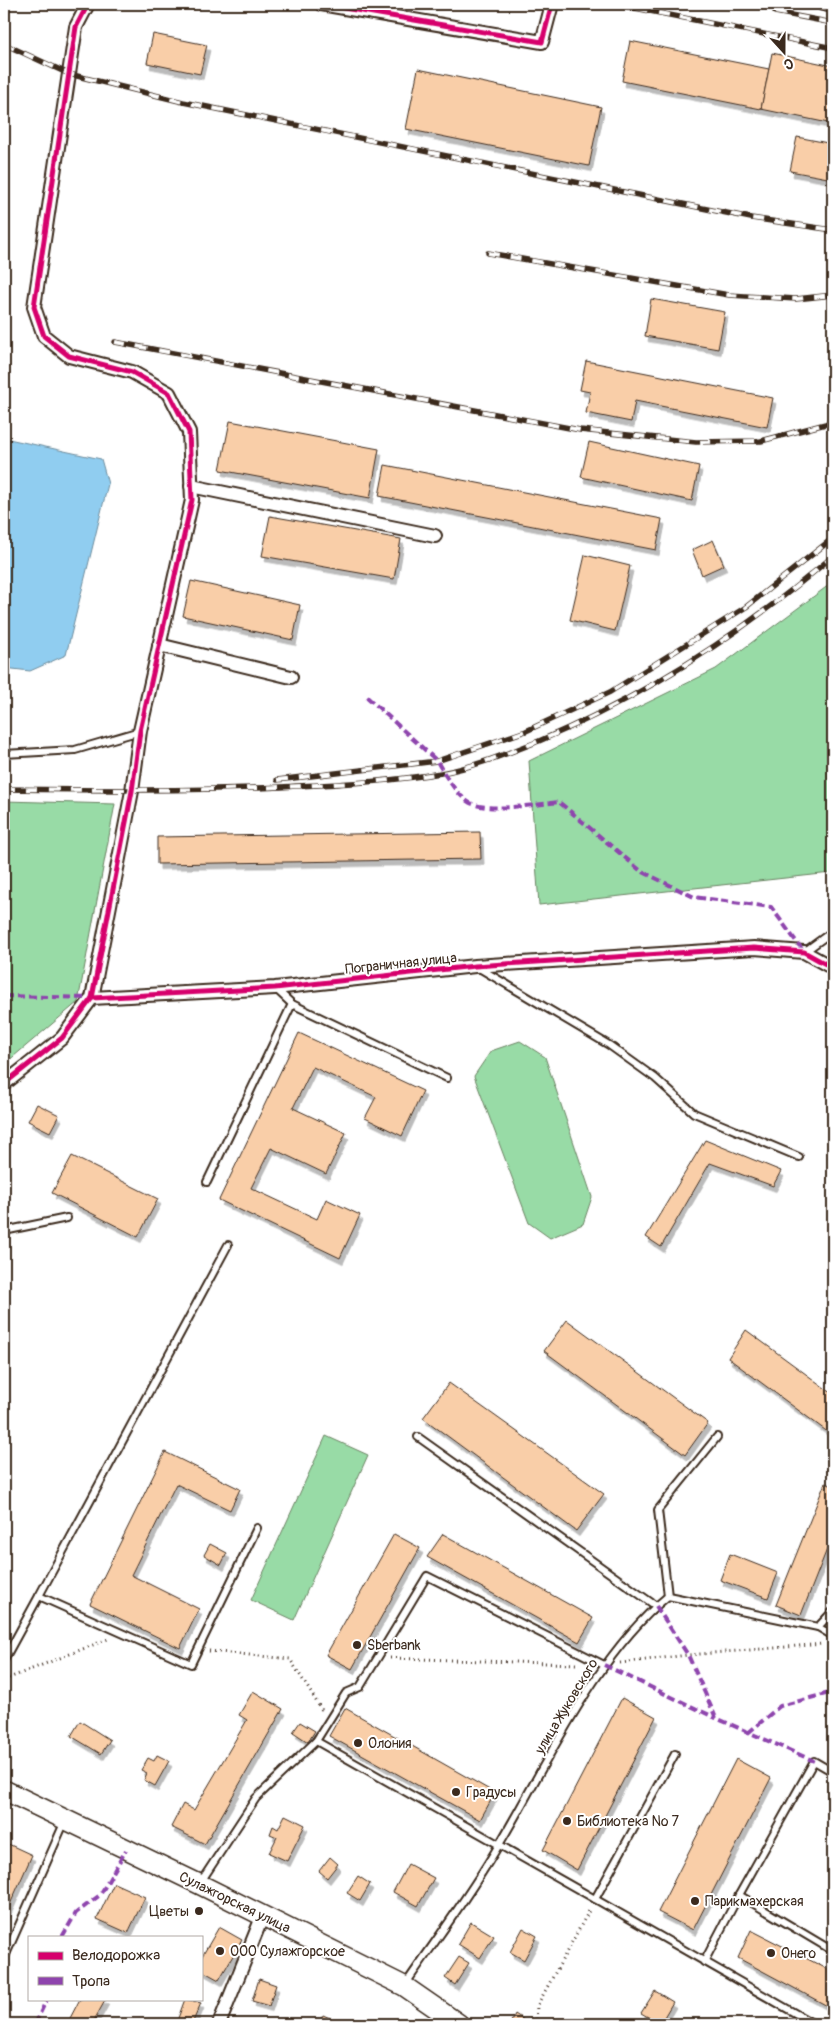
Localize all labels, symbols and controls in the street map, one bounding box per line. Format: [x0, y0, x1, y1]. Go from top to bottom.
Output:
north arrow [760, 28, 810, 78]
text: С [781, 54, 796, 73]
street label: Пограничная улица [344, 949, 458, 978]
place label: Sberbank [367, 1637, 421, 1654]
marker: Sberbank [351, 1639, 363, 1651]
street label: улица Жуковского [531, 1655, 602, 1758]
place label: Олония [368, 1735, 412, 1752]
marker: Олония [352, 1737, 364, 1749]
place label: Градусы [466, 1784, 516, 1801]
marker: Градусы [450, 1786, 462, 1798]
place label: Библиотека № 7 [577, 1813, 679, 1830]
marker: Библиотека № 7 [561, 1815, 573, 1827]
street label: Сулажгорская улица [176, 1868, 293, 1937]
place label: Парикмахерская [705, 1893, 804, 1910]
marker: Парикмахерская [689, 1895, 701, 1907]
place label: Цветы [149, 1903, 189, 1920]
marker: Цветы [193, 1905, 205, 1917]
legend [28, 1936, 202, 2000]
place label: ООО Сулажгорское [230, 1943, 345, 1960]
marker: ООО Сулажгорское [214, 1945, 226, 1957]
place label: Онего [781, 1945, 817, 1962]
text: Велодорожка [72, 1946, 160, 1965]
marker: Онего [765, 1947, 777, 1959]
text: Тропа [72, 1972, 110, 1991]

